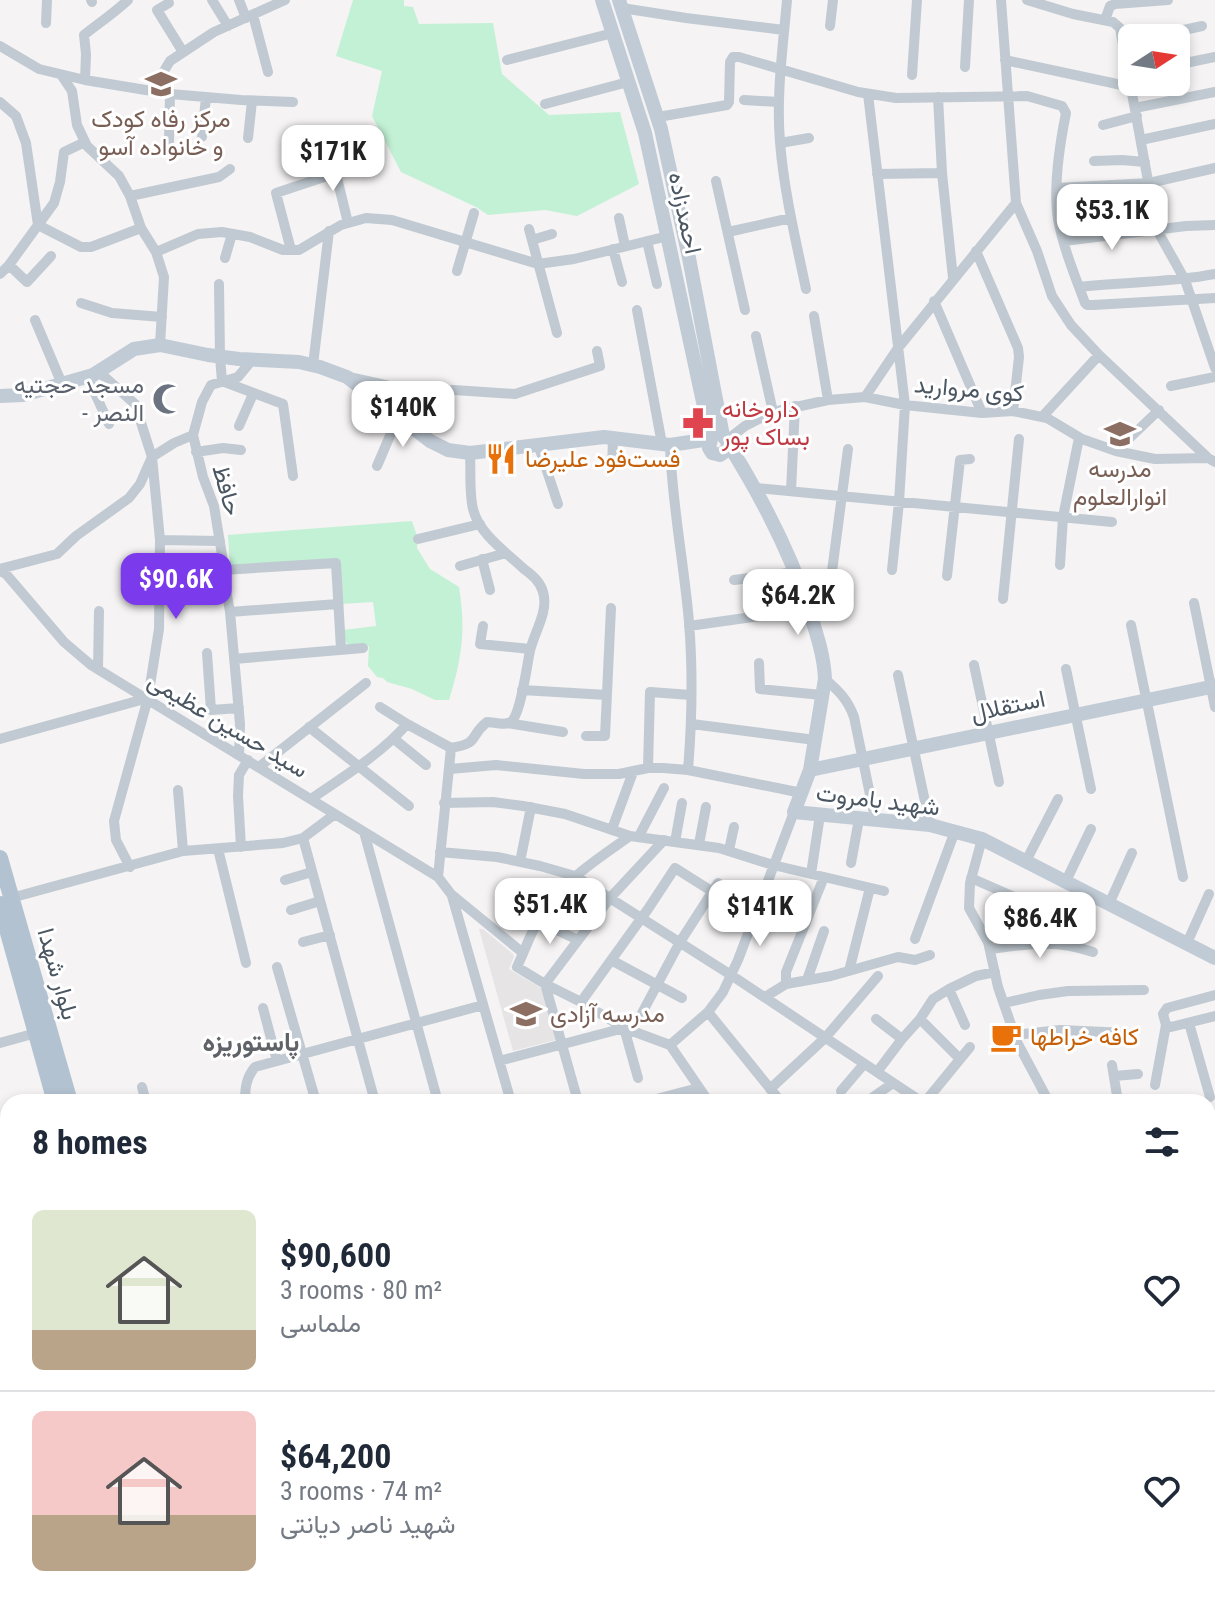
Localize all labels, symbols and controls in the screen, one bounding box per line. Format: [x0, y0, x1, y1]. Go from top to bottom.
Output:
north arrow [1118, 24, 1190, 96]
map controls [1118, 24, 1190, 96]
school or university icon: مرکز رفاه کودک و خانواده آسو [144, 67, 178, 101]
place label: مرکز رفاه کودک و خانواده آسو [91, 105, 231, 162]
pin: $171K [277, 125, 389, 193]
text: $171K [300, 136, 366, 166]
street label: احمدزاده [662, 170, 707, 257]
pin: $53.1K [1047, 184, 1177, 252]
text: $53.1K [1075, 195, 1149, 225]
street label: کوی مروارید [913, 370, 1025, 409]
place label: مسجد حجتیه - النصر [14, 371, 144, 428]
pin: $140K [347, 381, 459, 449]
mosque icon: مسجد حجتیه - النصر [151, 382, 185, 416]
text: $140K [370, 392, 436, 422]
place label: داروخانه بساک پور [721, 395, 810, 453]
pharmacy icon: داروخانه بساک پور [681, 406, 715, 440]
school or university icon: مدرسه انوارالعلوم [1103, 417, 1137, 451]
restaurant icon: فست‌فود علیرضا [484, 442, 518, 476]
place label: فست‌فود علیرضا [525, 445, 681, 474]
place label: مدرسه انوارالعلوم [1073, 455, 1167, 513]
street label: حافظ [206, 461, 248, 519]
pin: $90.6K [111, 553, 241, 621]
text: $90.6K [139, 564, 213, 594]
pin: $64.2K [733, 569, 863, 637]
text: $64.2K [761, 580, 835, 610]
street label: سید حسین عظیمی [143, 666, 313, 784]
street label: استقلال [968, 684, 1048, 728]
street label: شهید بامروت [814, 779, 942, 822]
pin: $51.4K [485, 878, 615, 946]
pin: $141K [704, 880, 816, 948]
text: $51.4K [513, 889, 587, 919]
text: $141K [727, 891, 793, 921]
pin: $86.4K [975, 892, 1105, 960]
text: $86.4K [1003, 903, 1077, 933]
street label: بلوار شهدا [31, 925, 84, 1023]
school or university icon: مدرسه آزادی [509, 997, 543, 1031]
place label: مدرسه آزادی [550, 1000, 665, 1029]
cafe icon: کافه خراطها [989, 1020, 1023, 1054]
place label: کافه خراطها [1030, 1023, 1139, 1052]
district label: پاستوریزه [203, 1027, 299, 1060]
icon: filters [1140, 1120, 1184, 1164]
text: 8 homes [32, 1122, 148, 1162]
text: $90,600 [280, 1235, 391, 1275]
icon: home [96, 1242, 192, 1338]
icon: heart [1140, 1268, 1184, 1312]
text: 3 rooms · 80 m² [280, 1275, 442, 1305]
text: ملماسی [280, 1308, 361, 1338]
text: $64,200 [280, 1436, 391, 1476]
icon: home [96, 1443, 192, 1539]
icon: heart [1140, 1469, 1184, 1513]
text: 3 rooms · 74 m² [280, 1476, 442, 1506]
text: شهید ناصر دیانتی [280, 1509, 456, 1539]

